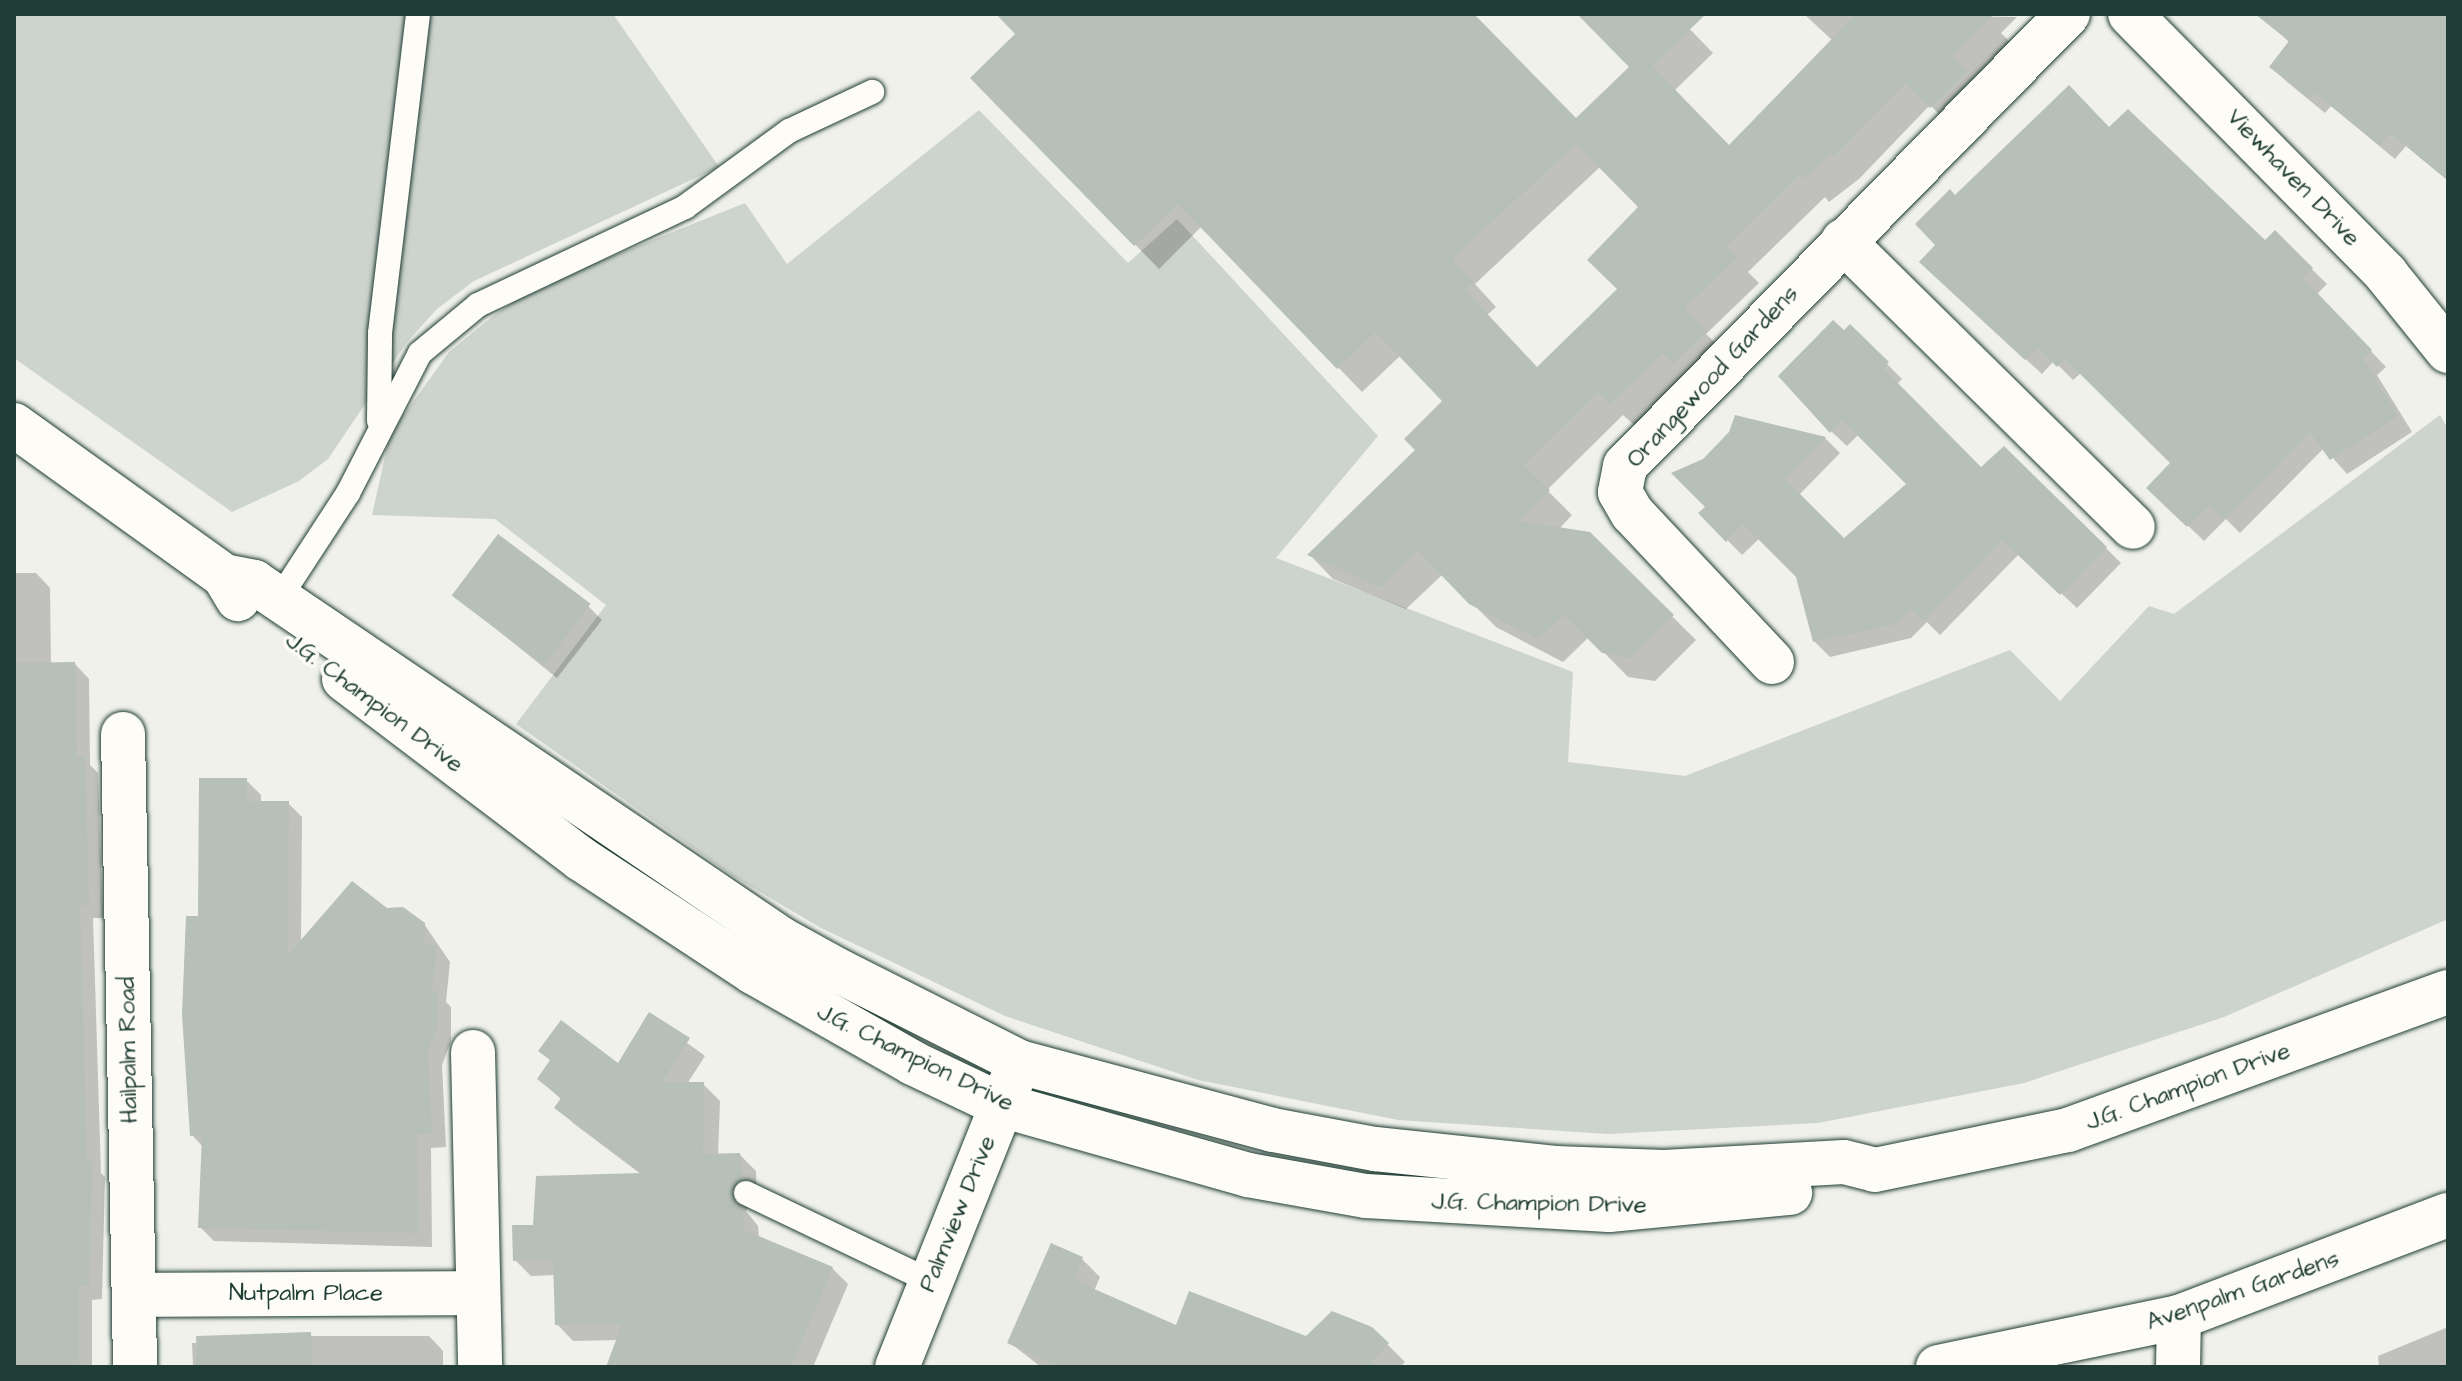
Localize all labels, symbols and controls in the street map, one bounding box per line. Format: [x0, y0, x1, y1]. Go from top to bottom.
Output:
street label: Viewhaven Drive [2220, 103, 2366, 253]
street label: Orangewood Gardens [1621, 280, 1805, 474]
street label: J.G. Champion Drive [279, 627, 469, 779]
street label: Hailpalm Road [113, 976, 145, 1124]
street label: J.G. Champion Drive [812, 998, 1018, 1118]
street label: J.G. Champion Drive [2082, 1037, 2294, 1137]
street label: Palmview Drive [914, 1132, 1002, 1296]
street label: J.G. Champion Drive [1431, 1188, 1647, 1220]
street label: Avenpalm Gardens [2143, 1245, 2343, 1337]
street label: Nutpalm Place [229, 1280, 383, 1308]

